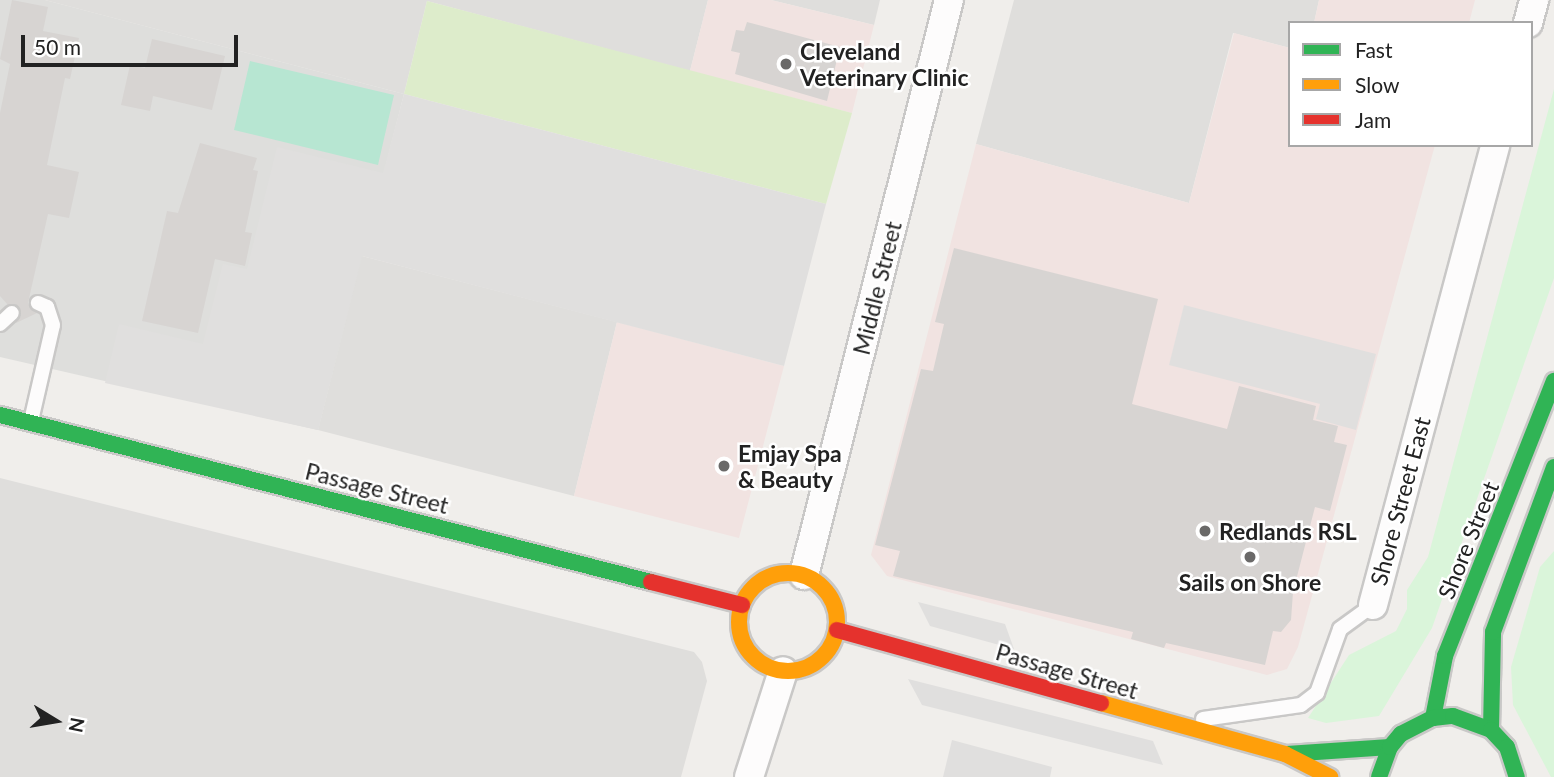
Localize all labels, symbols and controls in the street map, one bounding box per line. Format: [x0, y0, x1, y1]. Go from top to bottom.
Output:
scale bar [24, 21, 242, 65]
legend [1288, 21, 1533, 147]
text: 50 m [34, 34, 81, 59]
place label: Cleveland Veterinary Clinic [800, 37, 969, 91]
text: Fast [1355, 37, 1392, 62]
marker: Cleveland Veterinary Clinic [778, 56, 794, 72]
text: Slow [1355, 72, 1399, 97]
text: Jam [1355, 107, 1391, 132]
street label: Middle Street [847, 218, 907, 358]
street label: Shore Street East [1364, 414, 1436, 588]
place label: Emjay Spa & Beauty [738, 439, 842, 493]
street label: Passage Street [303, 457, 451, 519]
marker: Emjay Spa & Beauty [716, 458, 732, 474]
street label: Shore Street [1432, 477, 1504, 603]
place label: Redlands RSL [1219, 517, 1357, 545]
marker: Redlands RSL [1197, 523, 1213, 539]
marker: Sails on Shore [1242, 549, 1258, 565]
place label: Sails on Shore [1179, 568, 1321, 596]
street label: Passage Street [993, 638, 1141, 704]
north arrow [21, 686, 91, 756]
text: N [64, 716, 90, 734]

